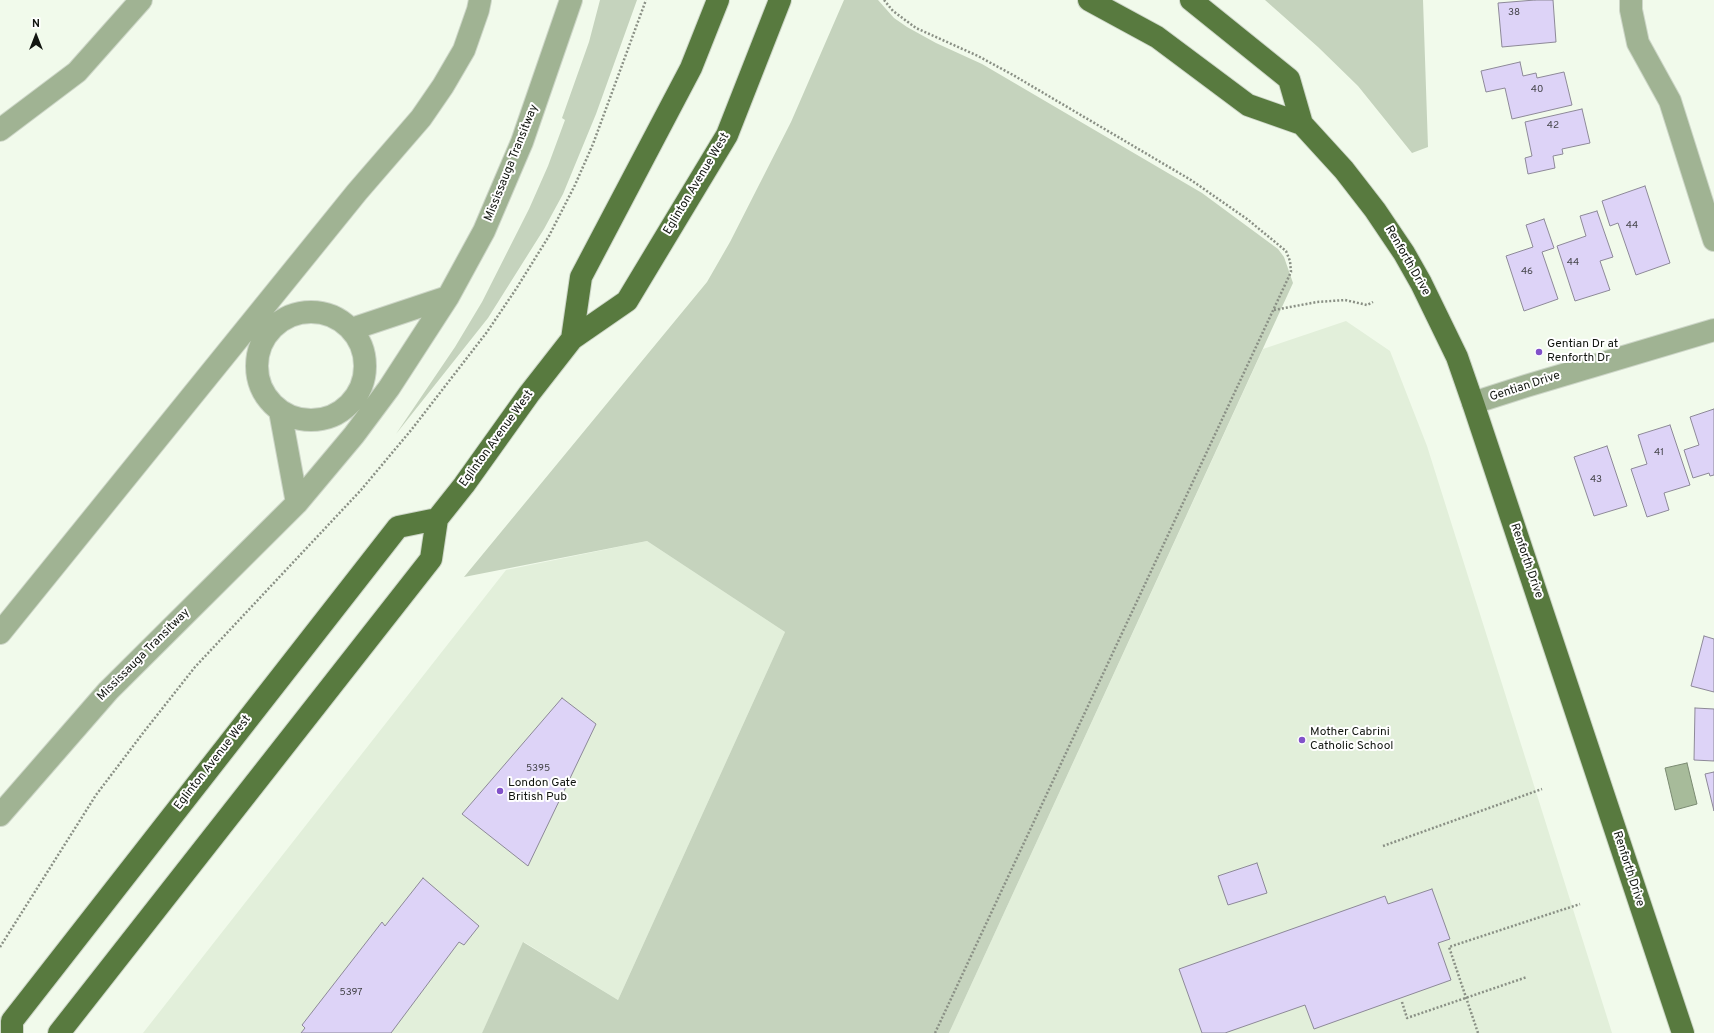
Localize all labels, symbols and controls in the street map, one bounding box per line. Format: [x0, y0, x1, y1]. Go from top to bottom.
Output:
house number: 38 [1508, 7, 1520, 19]
north arrow [16, 16, 56, 56]
text: N [32, 17, 40, 31]
house number: 40 [1531, 84, 1543, 96]
street label: Mississauga Transitway [482, 102, 542, 224]
house number: 42 [1547, 120, 1559, 132]
street label: Eglinton Avenue West [661, 131, 733, 237]
house number: 44 [1626, 220, 1638, 232]
street label: Renforth Drive [1381, 223, 1433, 299]
house number: 44 [1567, 257, 1579, 269]
house number: 46 [1521, 266, 1533, 278]
place label: Gentian Dr at Renforth Dr [1547, 338, 1618, 366]
marker: Gentian Dr at Renforth Dr [1534, 347, 1544, 357]
street label: Gentian Drive [1488, 369, 1562, 405]
street label: Eglinton Avenue West [457, 388, 537, 490]
house number: 41 [1654, 447, 1664, 459]
house number: 43 [1590, 474, 1602, 486]
street label: Renforth Drive [1506, 522, 1546, 600]
street label: Mississauga Transitway [95, 606, 193, 704]
street label: Eglinton Avenue West [172, 713, 254, 813]
place label: Mother Cabrini Catholic School [1310, 726, 1393, 754]
marker: Mother Cabrini Catholic School [1297, 735, 1307, 745]
house number: 5395 [526, 763, 550, 775]
place label: London Gate British Pub [508, 777, 576, 805]
marker: London Gate British Pub [495, 786, 505, 796]
street label: Renforth Drive [1609, 829, 1647, 909]
house number: 5397 [340, 987, 362, 999]

